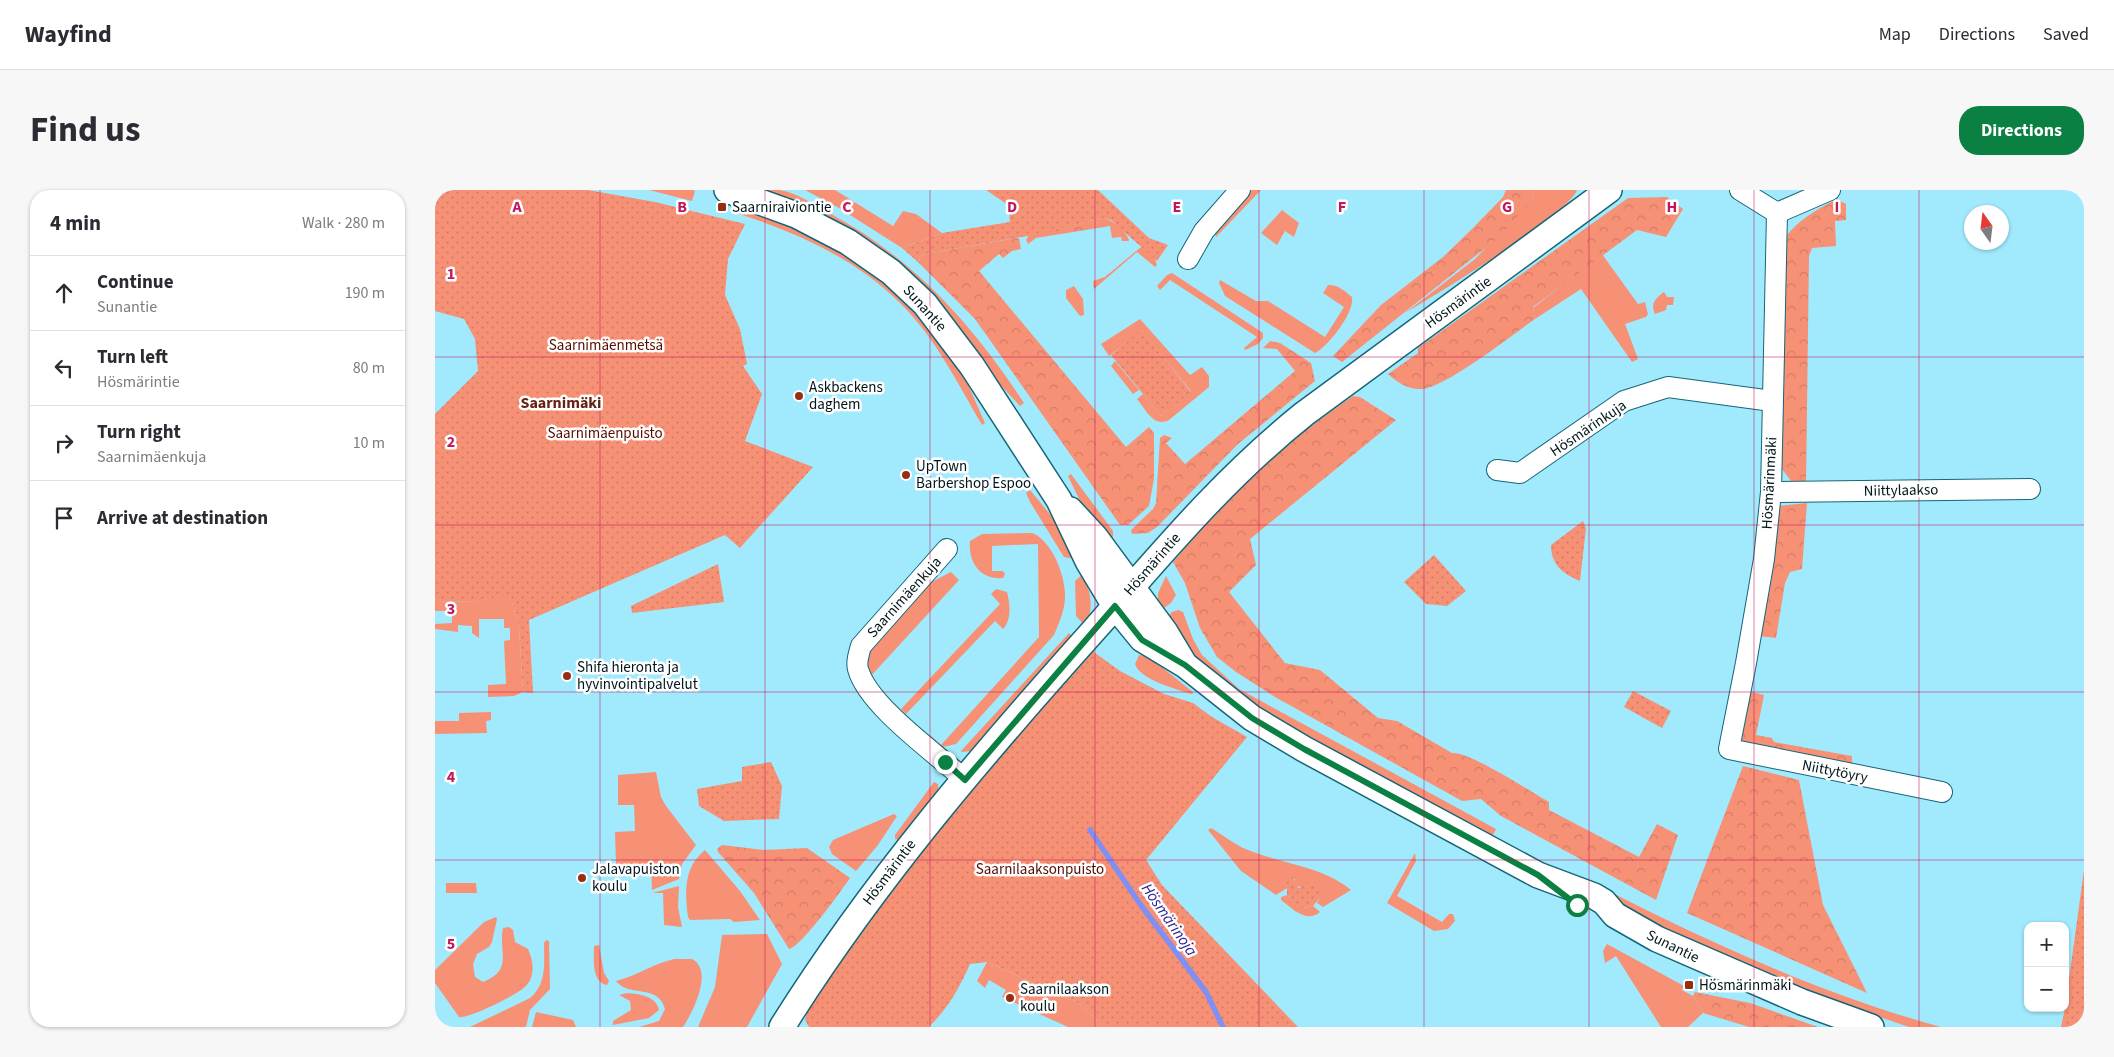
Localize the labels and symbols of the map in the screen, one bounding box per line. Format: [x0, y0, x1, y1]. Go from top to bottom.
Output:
text: A [511, 196, 522, 218]
text: B [677, 196, 687, 218]
text: C [842, 196, 852, 218]
text: D [1007, 196, 1017, 218]
text: E [1173, 196, 1181, 218]
text: F [1338, 196, 1346, 218]
text: G [1502, 196, 1512, 218]
text: H [1667, 196, 1677, 218]
text: I [1835, 196, 1839, 218]
place label: Saarniraiviontie [732, 197, 832, 218]
marker: Saarniraiviontie [716, 201, 728, 213]
north arrow [1964, 205, 2009, 250]
text: 1 [447, 263, 455, 285]
street label: Hösmärintie [1421, 271, 1496, 334]
street label: Sunantie [898, 280, 951, 336]
park label: Saarnimäenmetsä [549, 335, 663, 356]
place label: Askbackens daghem [809, 377, 883, 415]
marker: Askbackens daghem [793, 390, 805, 402]
district label: Saarnimäki [520, 392, 602, 414]
street label: Hösmärinkuja [1546, 395, 1631, 462]
park label: Saarnimäenpuisto [547, 423, 663, 444]
text: 2 [447, 431, 455, 453]
street label: Hösmärinmäki [1757, 436, 1782, 530]
place label: UpTown Barbershop Espoo [916, 456, 1031, 494]
marker: UpTown Barbershop Espoo [900, 469, 912, 481]
street label: Niittylaakso [1863, 479, 1939, 502]
street label: Hösmärintie [1119, 528, 1186, 600]
street label: Saarnimäenkuja [862, 552, 946, 642]
text: 3 [447, 598, 455, 620]
place label: Shifa hieronta ja hyvinvointipalvelut [577, 657, 698, 695]
marker: Shifa hieronta ja hyvinvointipalvelut [561, 670, 573, 682]
route end [934, 751, 957, 774]
street label: Niittytöyry [1800, 755, 1870, 788]
text: 4 [447, 766, 456, 788]
street label: Hösmärintie [858, 835, 921, 910]
place label: Jalavapuiston koulu [592, 859, 680, 897]
park label: Saarnilaaksonpuisto [976, 859, 1104, 880]
marker: Jalavapuiston koulu [576, 872, 588, 884]
water label: Hösmärinoja [1136, 879, 1203, 961]
route start [1566, 894, 1589, 917]
street label: Sunantie [1643, 925, 1703, 968]
text: 5 [447, 933, 455, 955]
place label: Hösmärinmäki [1699, 975, 1791, 996]
place label: Saarnilaakson koulu [1020, 979, 1109, 1017]
marker: Hösmärinmäki [1683, 979, 1695, 991]
marker: Saarnilaakson koulu [1004, 992, 1016, 1004]

